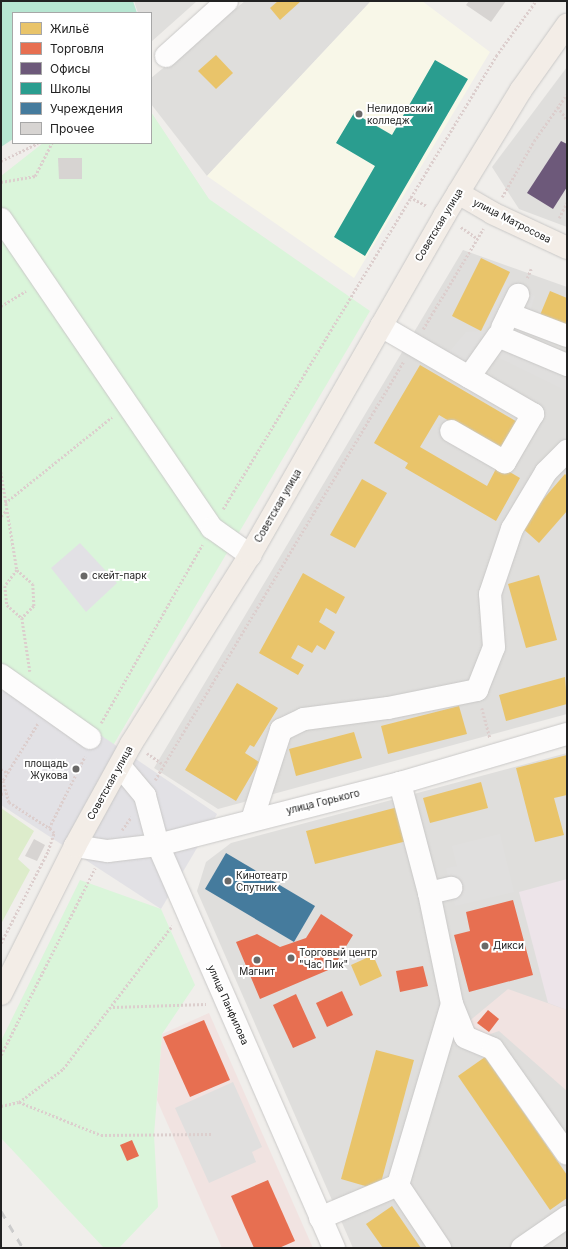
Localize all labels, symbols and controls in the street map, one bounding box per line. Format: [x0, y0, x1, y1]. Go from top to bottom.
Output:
legend [12, 12, 152, 144]
text: Жильё [50, 21, 89, 36]
text: Торговля [50, 41, 104, 56]
text: Офисы [50, 61, 90, 76]
text: Школы [50, 81, 91, 96]
text: Учреждения [50, 101, 123, 116]
place label: Нелидовский колледж [367, 102, 433, 126]
marker: Нелидовский колледж [354, 109, 364, 119]
text: Прочее [50, 121, 95, 136]
street label: Советская улица [413, 186, 465, 264]
street label: улица Матросова [471, 196, 553, 246]
street label: Советская улица [252, 467, 304, 545]
place label: скейт-парк [92, 570, 147, 582]
marker: скейт-парк [79, 571, 89, 581]
street label: Советская улица [85, 744, 135, 822]
place label: площадь Жукова [24, 757, 68, 780]
marker: площадь Жукова [71, 764, 81, 774]
street label: улица Горького [285, 787, 361, 817]
place label: Кинотеатр Спутник [236, 869, 288, 892]
marker: Кинотеатр Спутник [223, 876, 233, 886]
place label: Дикси [493, 940, 524, 952]
marker: Дикси [480, 941, 490, 951]
place label: Торговый центр "Час Пик" [299, 946, 377, 970]
marker: Торговый центр "Час Пик" [286, 953, 296, 963]
marker: Магнит [252, 955, 262, 965]
street label: улица Панфилова [205, 963, 251, 1047]
place label: Магнит [239, 966, 275, 978]

